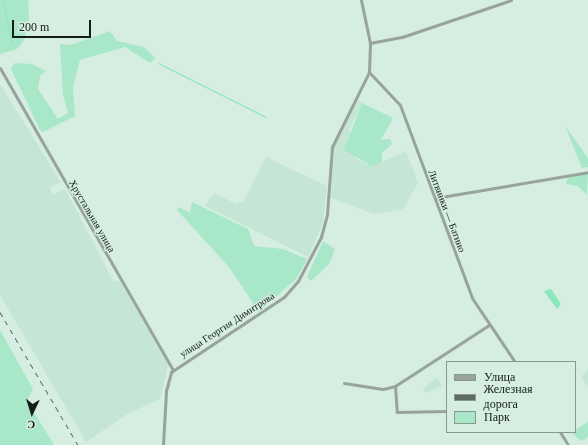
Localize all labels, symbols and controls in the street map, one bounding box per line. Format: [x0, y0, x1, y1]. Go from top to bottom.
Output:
scale bar [14, 12, 93, 38]
text: 200 m [19, 20, 49, 34]
street label: Литвинки — Батино [426, 168, 468, 254]
street label: Хрустальная улица [66, 178, 118, 254]
street label: улица Георгия Димитрова [177, 290, 277, 360]
legend [446, 361, 576, 433]
text: Улица [484, 370, 515, 384]
text: Железная дорога [484, 382, 533, 411]
north arrow [12, 393, 52, 433]
text: Парк [484, 410, 510, 424]
text: С [27, 419, 36, 431]

